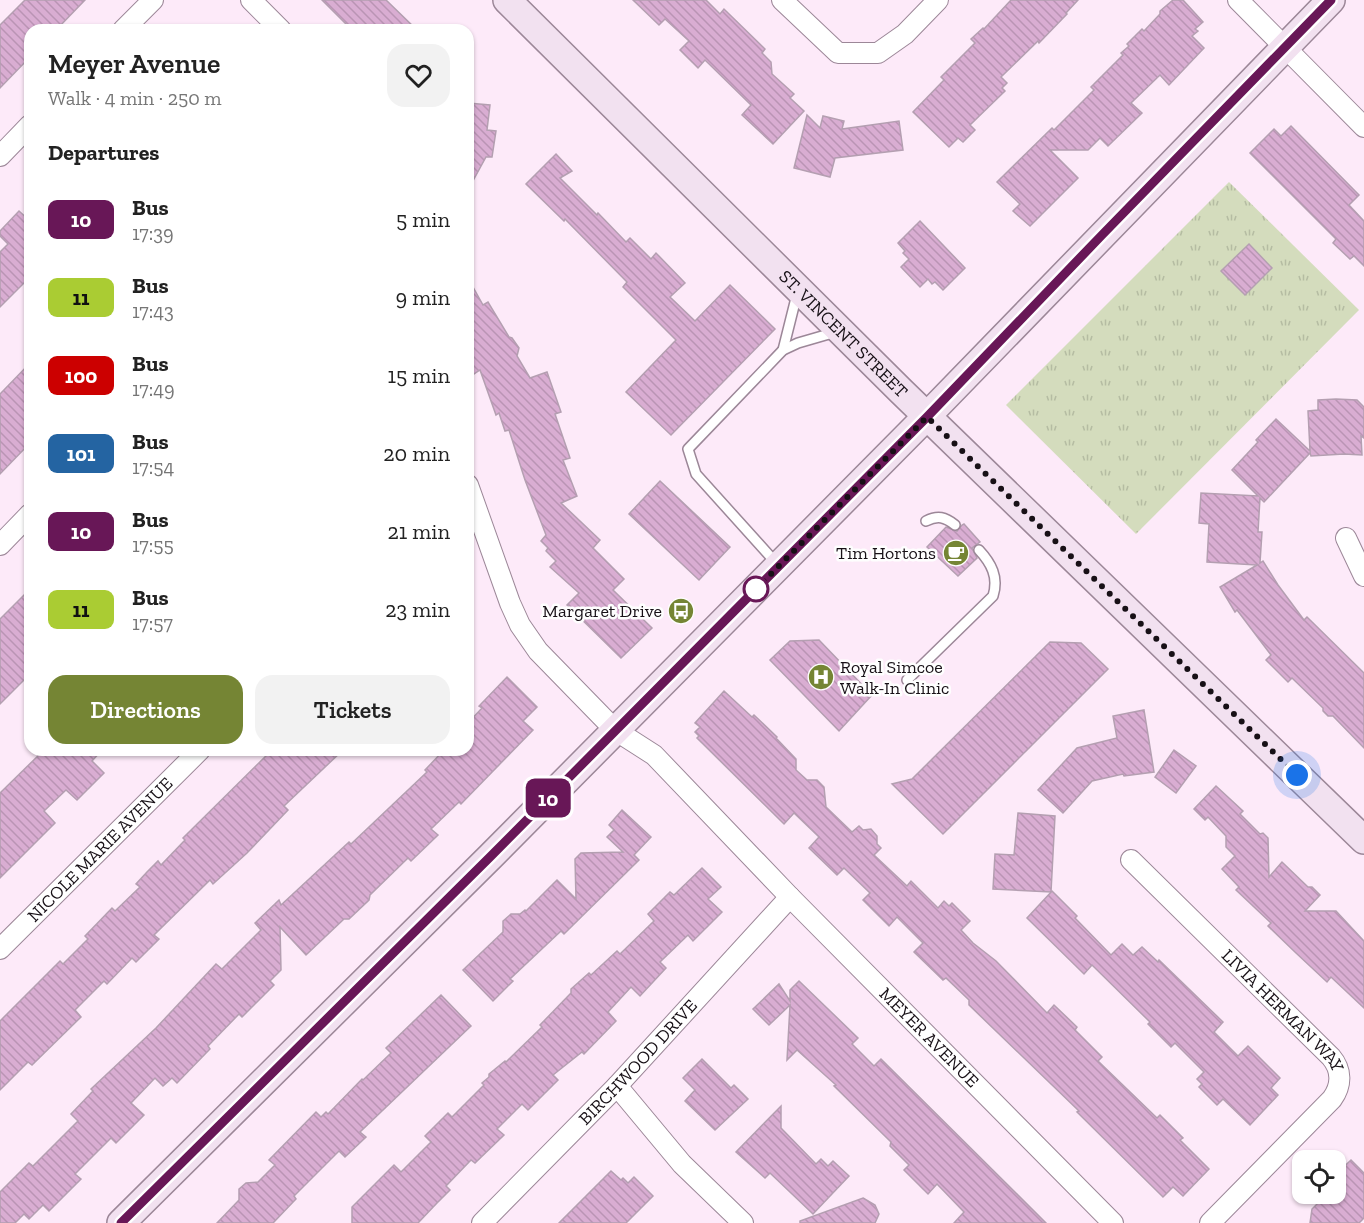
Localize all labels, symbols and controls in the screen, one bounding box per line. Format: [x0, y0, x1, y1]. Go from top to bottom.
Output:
button: heart [387, 44, 450, 107]
text: Meyer Avenue [48, 47, 220, 80]
text: Walk · 4 min · 250 m [48, 86, 222, 110]
text: Departures [48, 139, 159, 166]
text: Bus [132, 194, 169, 221]
text: 5 min [396, 206, 450, 233]
text: 10 [71, 207, 91, 232]
text: 17:39 [132, 221, 174, 245]
street label: ST. VINCENT STREET [774, 265, 912, 402]
text: Bus [132, 272, 169, 299]
text: 9 min [396, 284, 450, 311]
text: 11 [73, 285, 89, 310]
text: 17:43 [132, 299, 174, 323]
text: Bus [132, 350, 169, 377]
text: 15 min [388, 362, 450, 389]
text: 100 [65, 363, 97, 388]
text: 17:49 [132, 377, 175, 401]
text: Bus [132, 428, 169, 455]
text: 20 min [383, 440, 450, 467]
text: 101 [66, 441, 96, 466]
text: 17:54 [132, 455, 174, 479]
text: Bus [132, 506, 169, 533]
text: 21 min [387, 518, 450, 545]
text: 10 [71, 519, 91, 544]
text: 17:55 [132, 533, 174, 557]
cafe icon: Tim Hortons [941, 538, 971, 568]
place label: Tim Hortons [836, 542, 936, 564]
unlabelled marker [743, 576, 769, 602]
text: Bus [132, 584, 169, 611]
text: 23 min [385, 596, 450, 623]
bus stop icon: Margaret Drive [666, 596, 696, 626]
text: 11 [73, 597, 89, 622]
place label: Margaret Drive [542, 600, 662, 622]
text: 17:57 [132, 611, 173, 635]
place label: Royal Simcoe Walk-In Clinic [840, 656, 949, 699]
hospital icon: Royal Simcoe Walk-In Clinic [806, 662, 836, 692]
button: Directions [48, 675, 243, 744]
button: Tickets [255, 675, 450, 744]
your location [1282, 760, 1312, 790]
street label: NICOLE MARIE AVENUE [23, 773, 177, 926]
line badge: 10 [521, 778, 575, 818]
text: 10 [538, 786, 558, 811]
street label: LIVIA HERMAN WAY [1217, 944, 1349, 1075]
street label: MEYER AVENUE [875, 983, 984, 1092]
street label: BIRCHWOOD DRIVE [574, 995, 702, 1130]
map controls [1292, 1150, 1346, 1204]
button: locate [1292, 1150, 1346, 1204]

